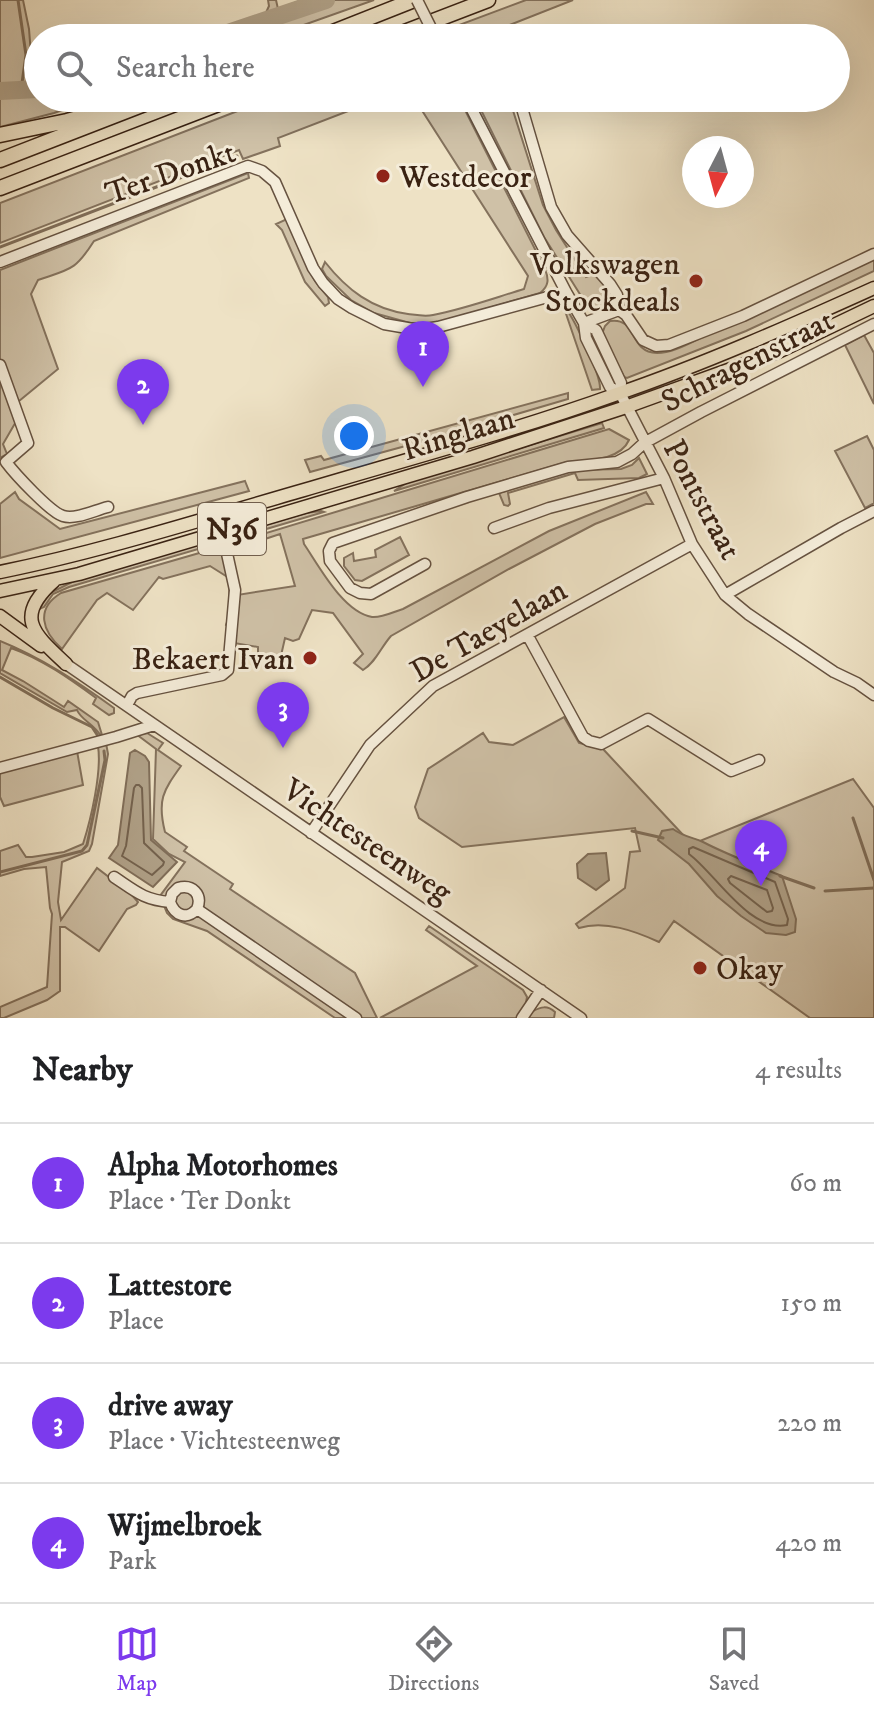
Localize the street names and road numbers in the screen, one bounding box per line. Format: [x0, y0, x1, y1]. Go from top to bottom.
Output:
street label: Ter Donkt [100, 133, 241, 215]
street label: Schragenstraat [655, 301, 841, 422]
street label: Ringlaan [398, 399, 520, 471]
street label: Pontstraat [653, 433, 750, 567]
road number: N36 [198, 503, 266, 555]
street label: De Taeyelaan [404, 571, 575, 693]
street label: Vichtesteenweg [274, 770, 459, 913]

